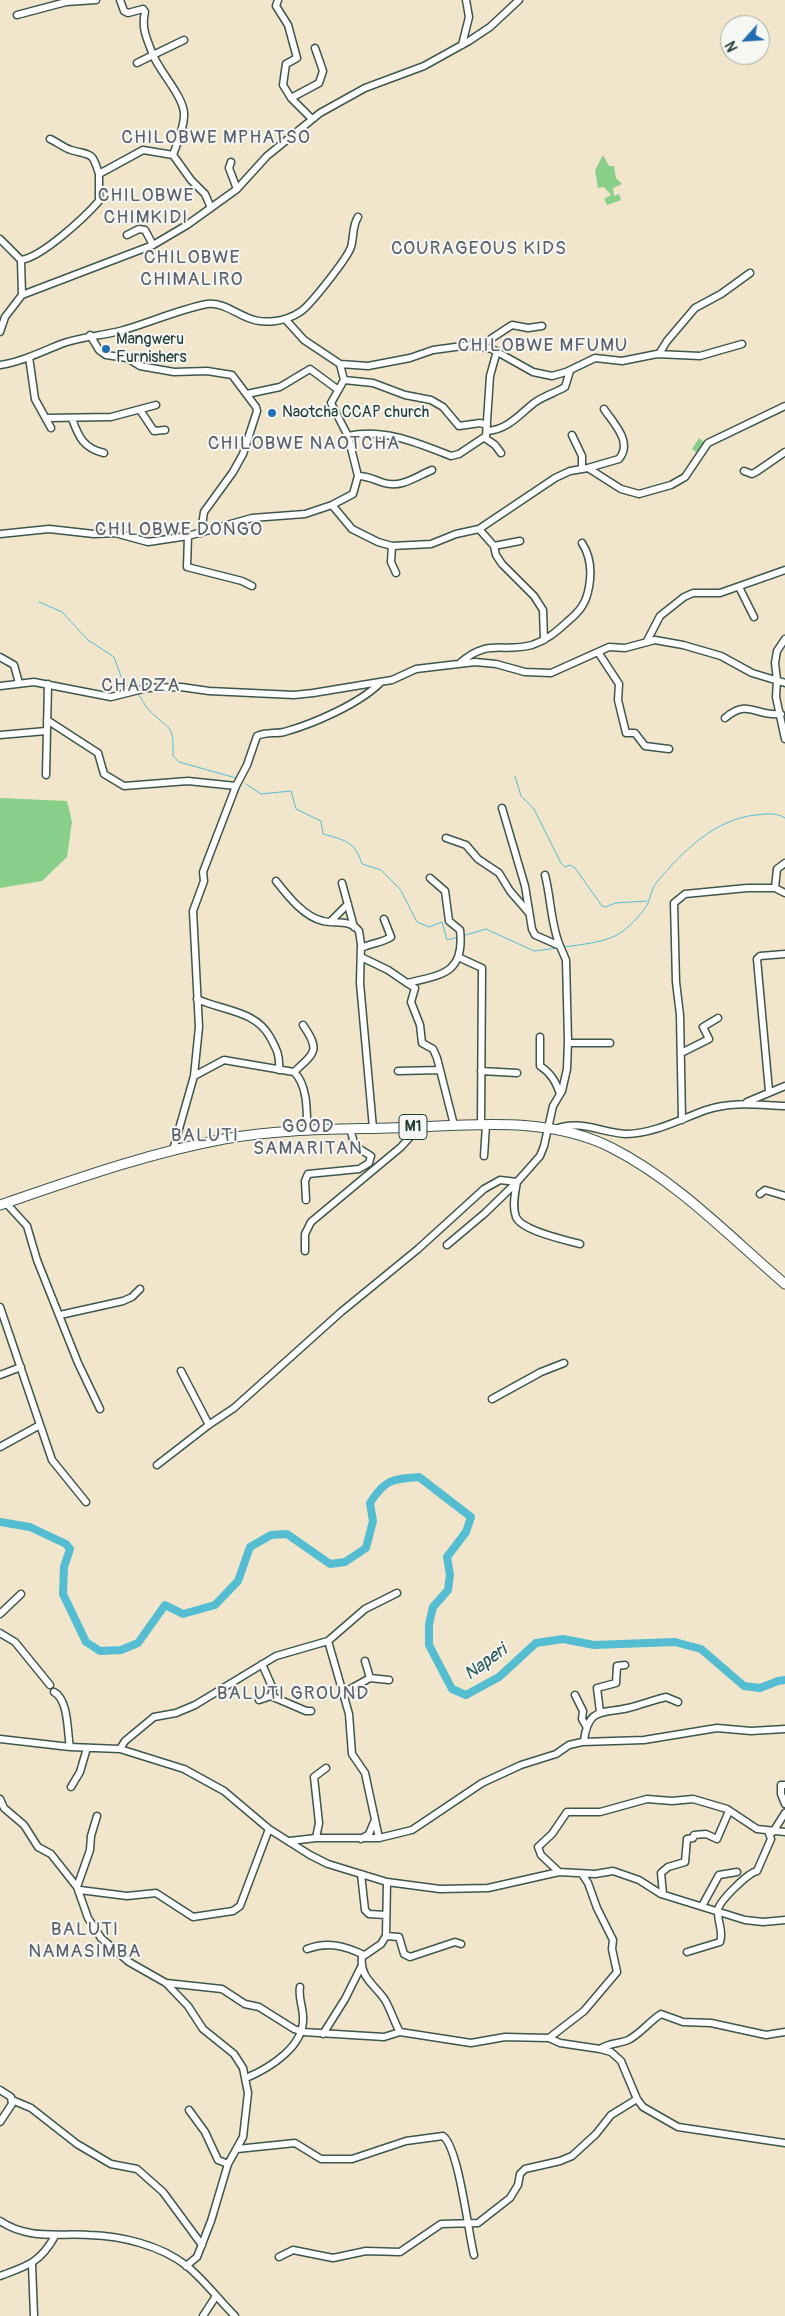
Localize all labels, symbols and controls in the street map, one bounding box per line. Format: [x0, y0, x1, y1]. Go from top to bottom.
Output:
north arrow [720, 15, 770, 65]
text: N [722, 38, 742, 54]
district label: CHILOBWE MPHATSO [119, 127, 313, 149]
district label: CHILOBWE CHIMKIDI [97, 185, 195, 229]
district label: COURAGEOUS KIDS [389, 238, 569, 260]
district label: CHILOBWE CHIMALIRO [139, 247, 245, 291]
place label: Mangweru Furnishers [116, 330, 187, 368]
district label: CHILOBWE MFUMU [456, 335, 630, 357]
marker: Mangweru Furnishers [100, 343, 112, 355]
place label: Naotcha CCAP church [282, 403, 429, 423]
marker: Naotcha CCAP church [266, 407, 278, 419]
district label: CHILOBWE NAOTCHA [206, 433, 402, 455]
district label: CHILOBWE DONGO [93, 519, 265, 541]
district label: CHADZA [101, 675, 181, 697]
road number: M1 [399, 1114, 427, 1140]
district label: GOOD SAMARITAN [252, 1116, 364, 1160]
district label: BALUTI [170, 1125, 240, 1147]
water label: Naperi [460, 1640, 512, 1686]
district label: BALUTI GROUND [215, 1683, 371, 1705]
district label: BALUTI NAMASIMBA [27, 1919, 143, 1963]

